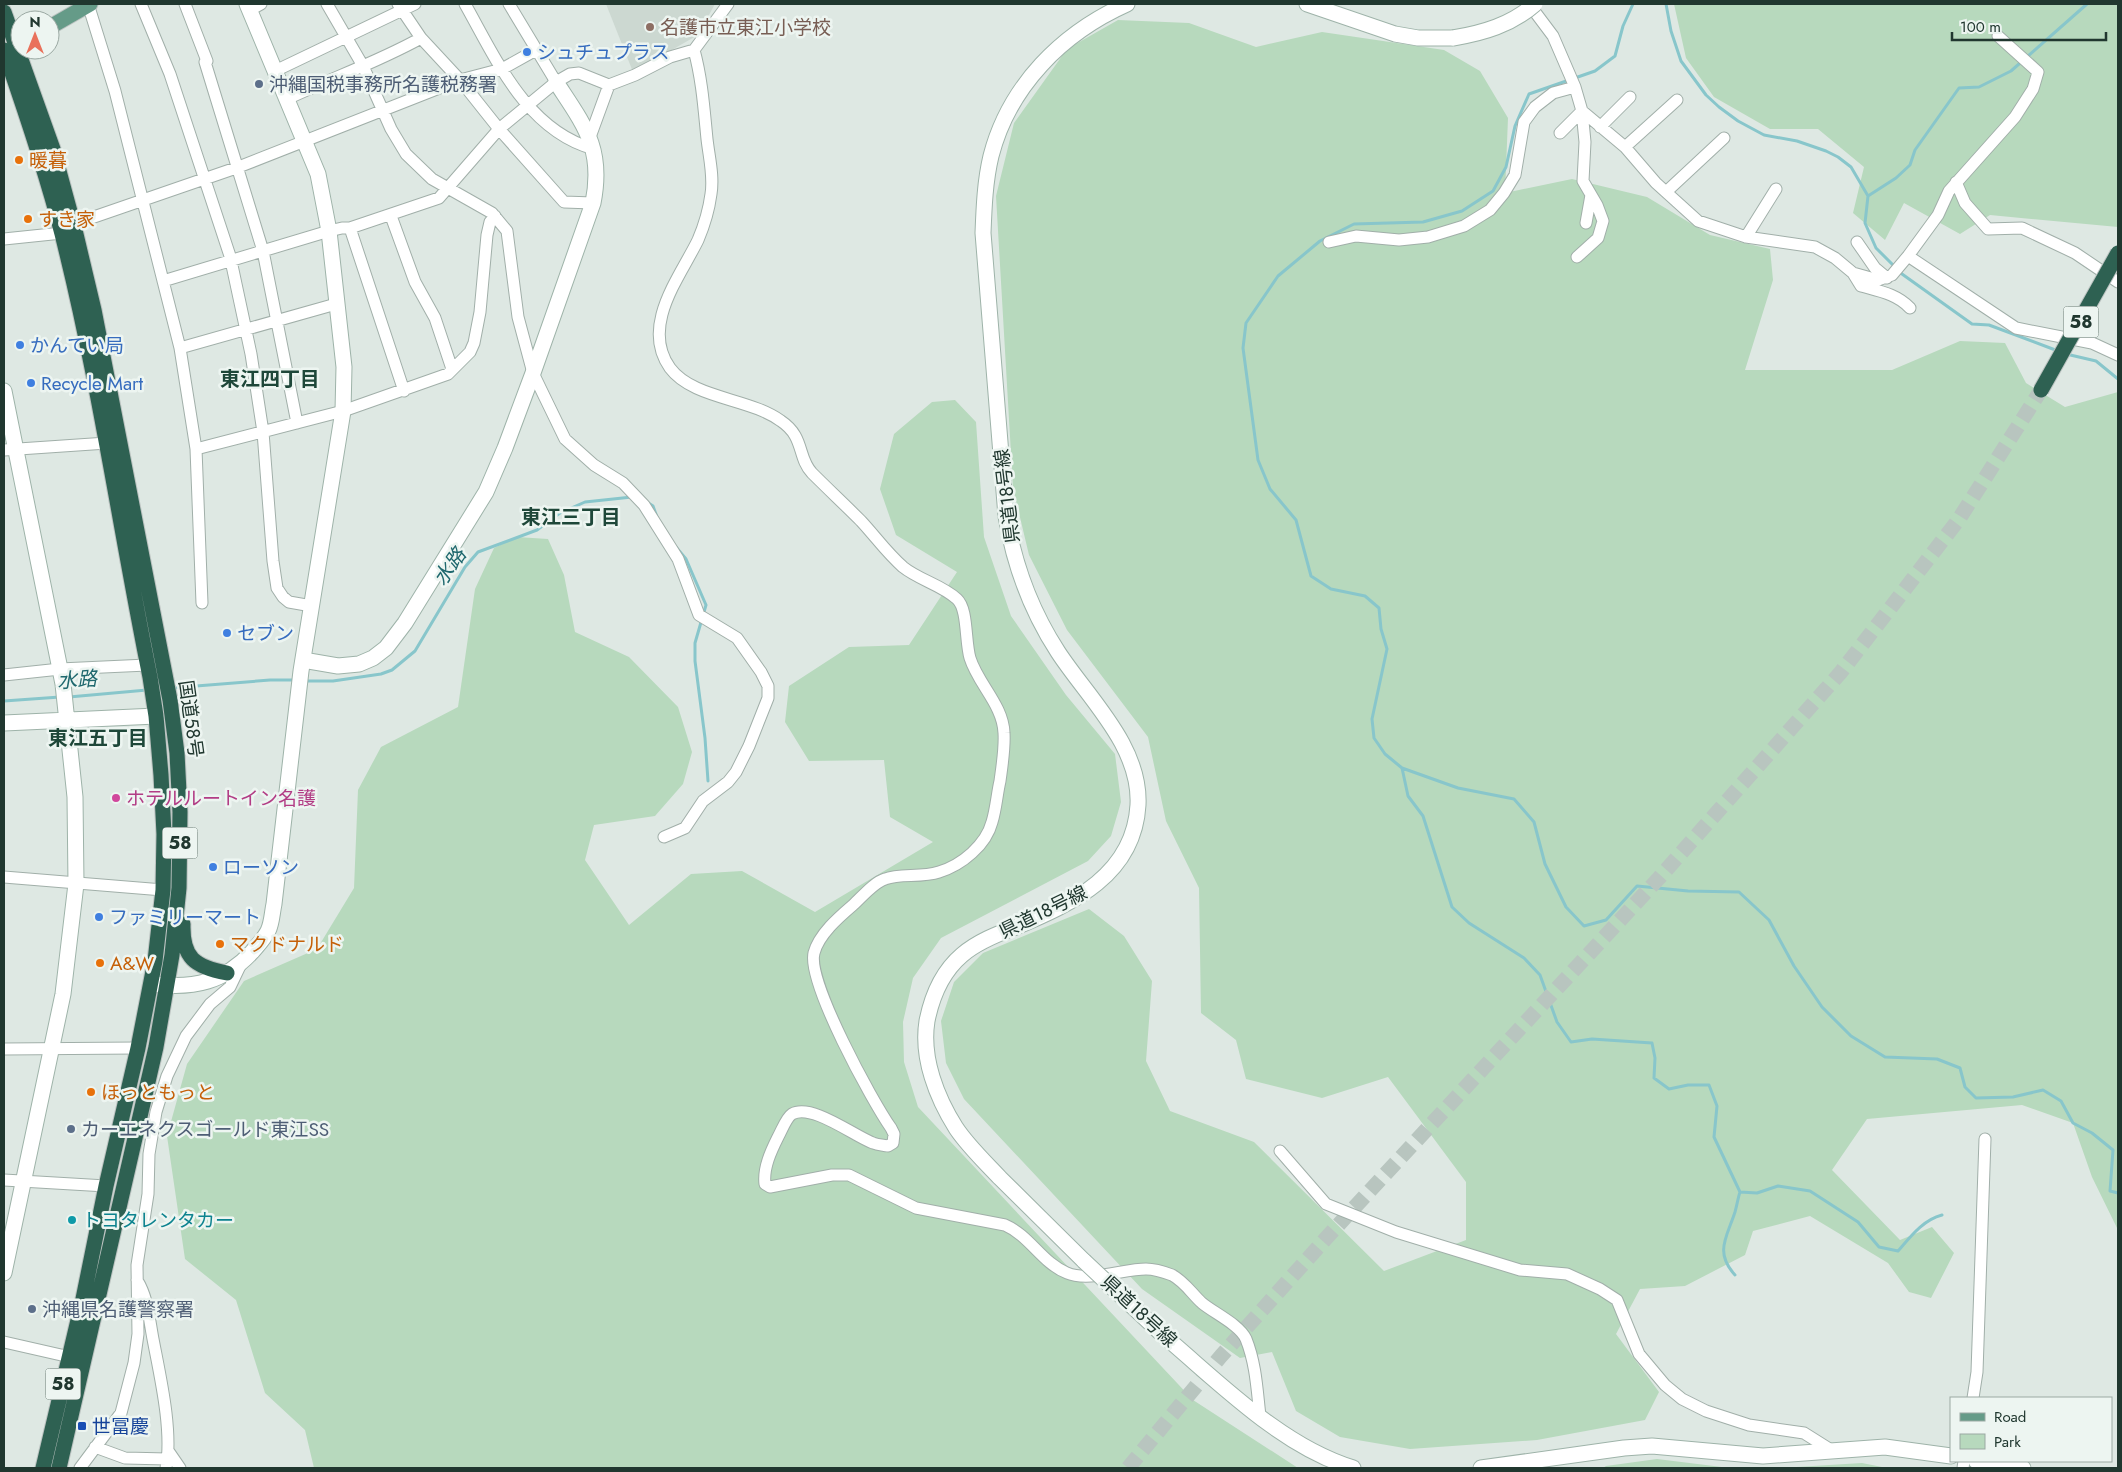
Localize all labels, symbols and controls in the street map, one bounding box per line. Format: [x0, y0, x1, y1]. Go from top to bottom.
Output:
north arrow [10, 10, 60, 60]
scale bar [1952, 10, 2106, 42]
text: N [29, 12, 41, 32]
place label: 名護市立東江小学校 [660, 14, 831, 41]
text: 100 m [1960, 16, 2001, 38]
marker: 名護市立東江小学校 [644, 21, 656, 33]
place label: シュチュプラス [537, 39, 670, 66]
marker: シュチュプラス [521, 46, 533, 58]
place label: 沖縄国税事務所名護税務署 [269, 71, 497, 98]
marker: 沖縄国税事務所名護税務署 [253, 78, 265, 90]
place label: 暖暮 [29, 147, 67, 174]
marker: 暖暮 [13, 154, 25, 166]
place label: すき家 [38, 206, 95, 233]
marker: すき家 [22, 213, 34, 225]
road number: 58 [2064, 306, 2098, 338]
place label: かんてい局 [30, 332, 124, 359]
marker: かんてい局 [14, 339, 26, 351]
district label: 東江四丁目 [220, 365, 320, 394]
place label: Recycle Mart [41, 370, 144, 397]
marker: Recycle Mart [25, 377, 37, 389]
street label: 県道18号線 [988, 447, 1026, 545]
district label: 東江三丁目 [521, 503, 621, 532]
water label: 水路 [427, 541, 474, 592]
place label: セブン [237, 620, 294, 647]
marker: セブン [221, 627, 233, 639]
water label: 水路 [56, 664, 100, 696]
street label: 国道58号 [172, 678, 210, 760]
district label: 東江五丁目 [48, 724, 148, 753]
place label: ホテルルートイン名護 [126, 785, 316, 812]
marker: ホテルルートイン名護 [110, 792, 122, 804]
road number: 58 [162, 828, 198, 858]
place label: ローソン [223, 854, 299, 881]
marker: ローソン [207, 861, 219, 873]
street label: 県道18号線 [994, 879, 1092, 945]
place label: ファミリーマート [109, 904, 261, 931]
marker: ファミリーマート [93, 911, 105, 923]
place label: マクドナルド [230, 931, 344, 958]
marker: マクドナルド [214, 938, 226, 950]
place label: A&W [110, 950, 154, 977]
marker: A&W [94, 957, 106, 969]
place label: ほっともっと [101, 1079, 215, 1106]
marker: ほっともっと [85, 1086, 97, 1098]
place label: カーエネクスゴールド東江SS [81, 1116, 329, 1143]
marker: カーエネクスゴールド東江SS [65, 1123, 77, 1135]
place label: トヨタレンタカー [82, 1207, 234, 1234]
marker: トヨタレンタカー [66, 1214, 78, 1226]
street label: 県道18号線 [1095, 1269, 1183, 1353]
place label: 沖縄県名護警察署 [42, 1296, 194, 1323]
marker: 沖縄県名護警察署 [26, 1303, 38, 1315]
road number: 58 [46, 1368, 80, 1400]
legend [1950, 1397, 2112, 1462]
text: Road [1994, 1406, 2026, 1428]
place label: 世冨慶 [92, 1413, 149, 1440]
marker: 世冨慶 [76, 1420, 88, 1432]
text: Park [1994, 1431, 2021, 1453]

